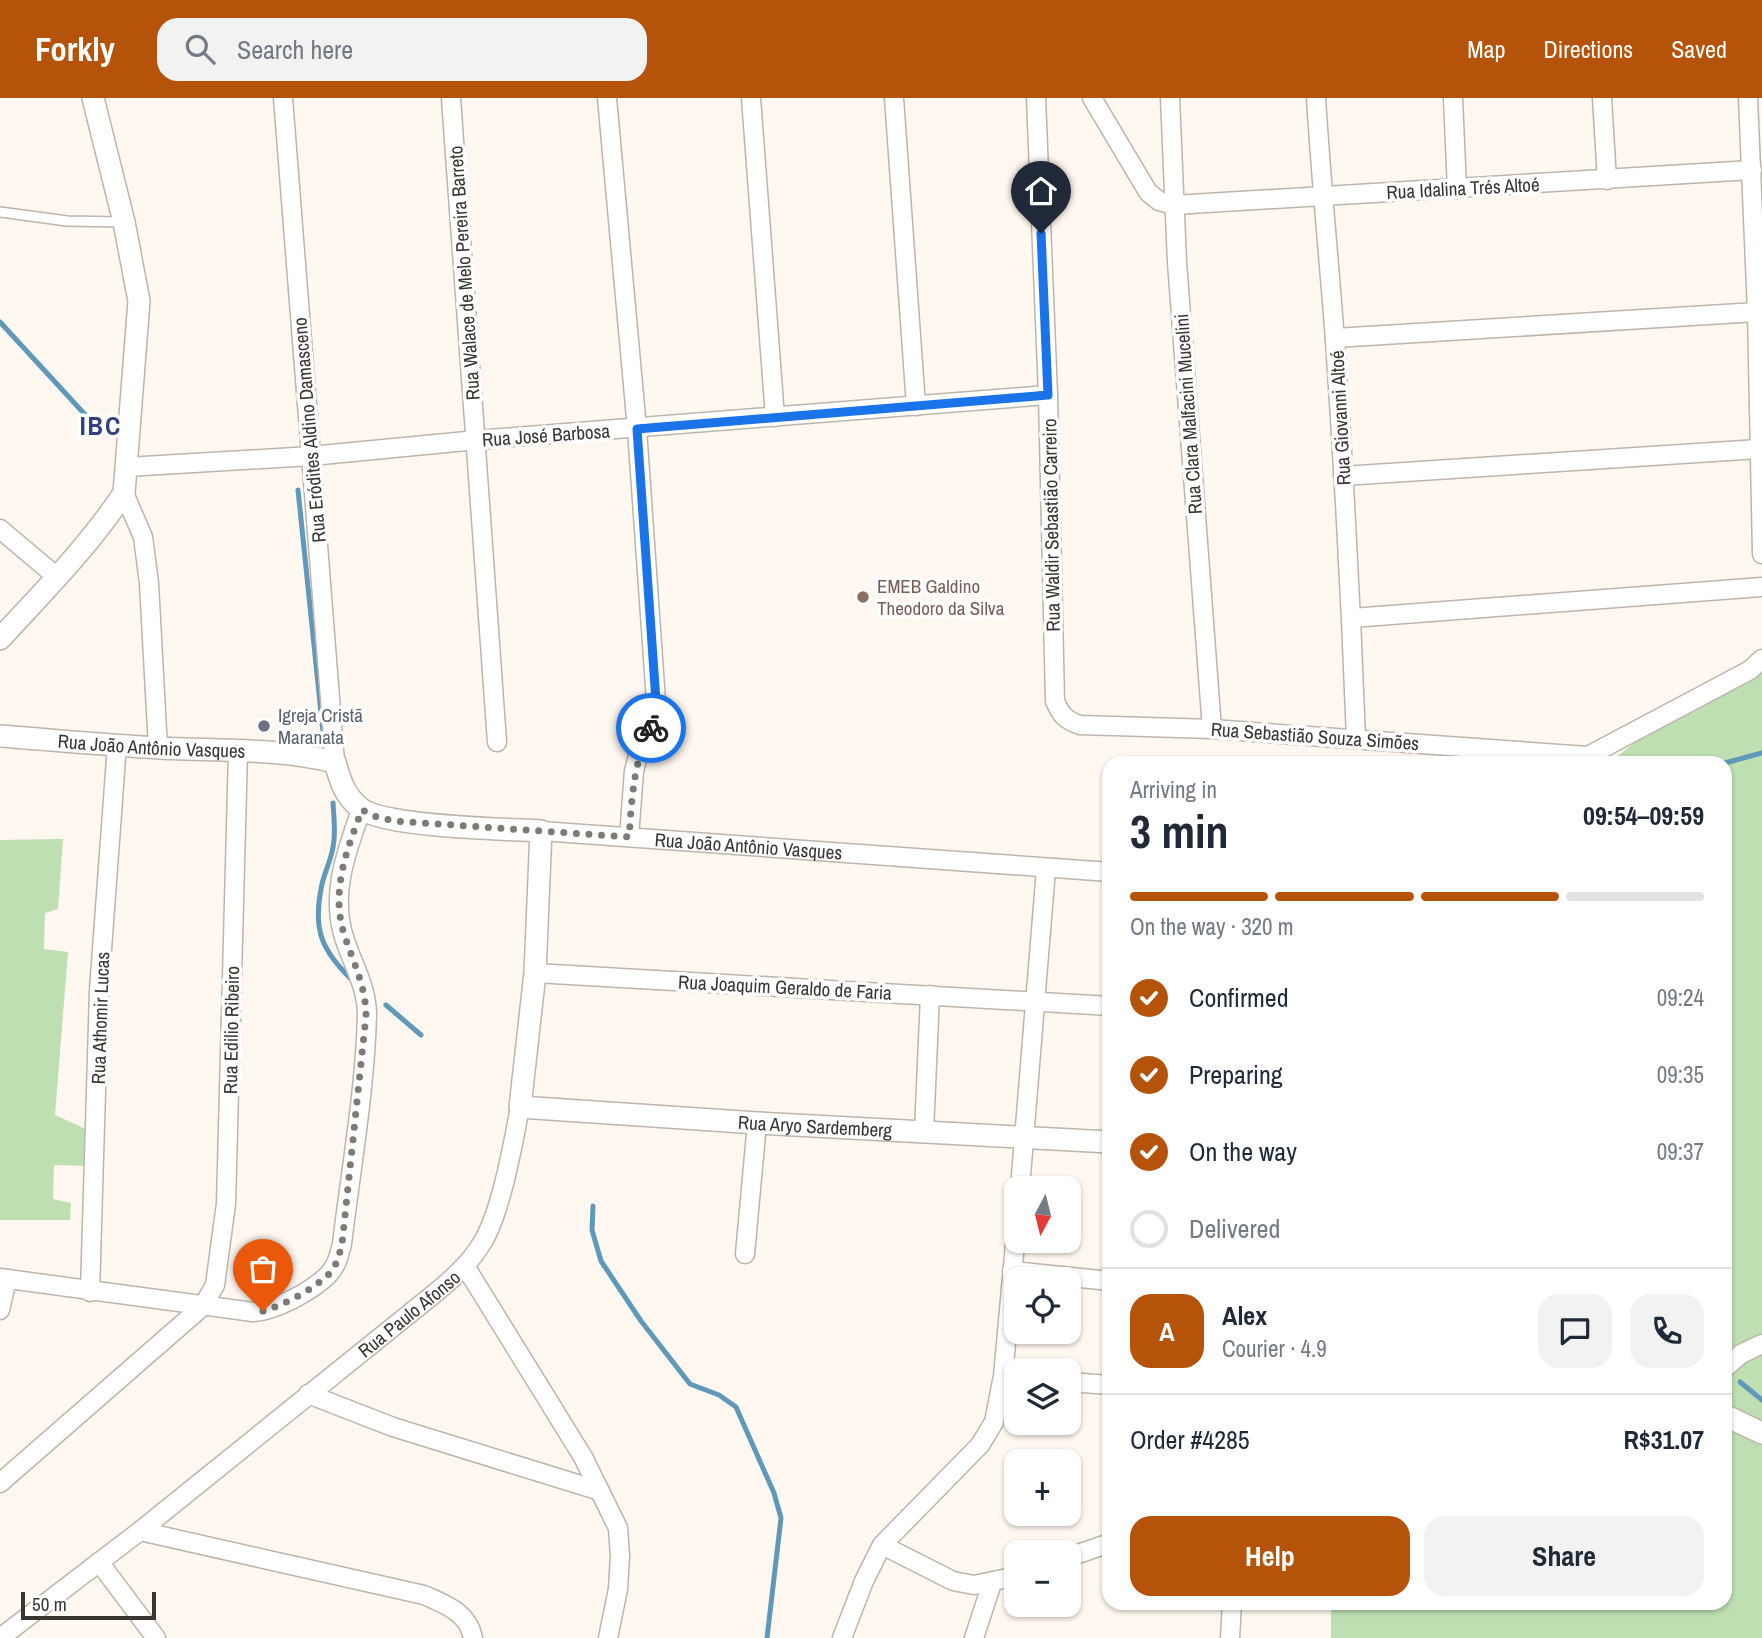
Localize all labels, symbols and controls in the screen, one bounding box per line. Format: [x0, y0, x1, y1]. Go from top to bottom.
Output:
search box [157, 18, 647, 81]
text: Forkly [35, 27, 115, 71]
icon: search [181, 30, 219, 68]
text: Search here [237, 32, 353, 67]
text: Map [1467, 33, 1505, 65]
text: Directions [1543, 33, 1633, 65]
text: Saved [1671, 33, 1727, 65]
street label: Rua Walace de Melo Pereira Barreto [442, 145, 486, 401]
pin [1011, 161, 1071, 233]
street label: Rua Idalina Trés Altoé [1386, 171, 1540, 205]
icon: home [1022, 172, 1060, 210]
street label: Rua Clara Malfacini Mucelini [1168, 313, 1208, 515]
street label: Rua Eródites Aldino Damasceno [286, 316, 332, 544]
street label: Rua Giovanni Altoé [1323, 350, 1357, 486]
district label: IBC [80, 408, 122, 443]
street label: Rua José Barbosa [481, 418, 611, 452]
street label: Rua Waldir Sebastião Carreiro [1036, 418, 1066, 632]
place label: EMEB Galdino Theodoro da Silva [877, 573, 1005, 621]
marker: EMEB Galdino Theodoro da Silva [855, 589, 871, 605]
courier [616, 693, 686, 763]
place label: Igreja Cristã Maranata [278, 702, 363, 750]
icon: bike [632, 709, 670, 747]
street label: Rua Sebastião Souza Simões [1210, 716, 1420, 756]
marker: Igreja Cristã Maranata [256, 718, 272, 734]
street label: Rua João Antônio Vasques [57, 728, 246, 764]
text: Arriving in [1130, 774, 1217, 805]
text: 09:54–09:59 [1583, 798, 1704, 833]
text: 3 min [1130, 800, 1229, 862]
street label: Rua João Antônio Vasques [654, 826, 843, 866]
text: On the way · 320 m [1130, 911, 1294, 942]
street label: Rua Athomir Lucas [85, 951, 115, 1085]
street label: Rua Edilio Ribeiro [217, 966, 245, 1094]
street label: Rua Joaquim Geraldo de Faria [677, 968, 893, 1006]
icon: check [1130, 979, 1168, 1017]
text: Confirmed [1189, 980, 1289, 1015]
text: 09:24 [1657, 982, 1704, 1013]
icon: check [1130, 1056, 1168, 1094]
text: Preparing [1189, 1057, 1283, 1092]
text: 09:35 [1657, 1059, 1704, 1090]
street label: Rua Aryo Sardemberg [737, 1109, 893, 1143]
icon: check [1130, 1133, 1168, 1171]
text: On the way [1189, 1134, 1297, 1169]
text: 09:37 [1657, 1136, 1704, 1167]
north arrow [1004, 1176, 1082, 1253]
map controls [1004, 1176, 1081, 1617]
text: Delivered [1189, 1211, 1280, 1246]
pin [233, 1239, 293, 1311]
icon: bag [244, 1250, 282, 1288]
street label: Rua Paulo Afonso [352, 1264, 466, 1363]
button: locate [1004, 1267, 1081, 1344]
button: chat [1538, 1294, 1612, 1368]
button: phone [1630, 1294, 1704, 1368]
text: Alex [1222, 1298, 1267, 1333]
text: A [1159, 1314, 1175, 1349]
text: Courier · 4.9 [1222, 1333, 1327, 1364]
button: layers [1004, 1358, 1081, 1435]
text: Order #4285 [1130, 1422, 1250, 1457]
text: R$31.07 [1623, 1422, 1704, 1457]
button: + [1004, 1449, 1081, 1526]
button: Help [1130, 1516, 1410, 1596]
button: Share [1424, 1516, 1704, 1596]
button: − [1004, 1540, 1081, 1617]
scale bar [21, 1589, 156, 1621]
text: 50 m [32, 1591, 67, 1617]

